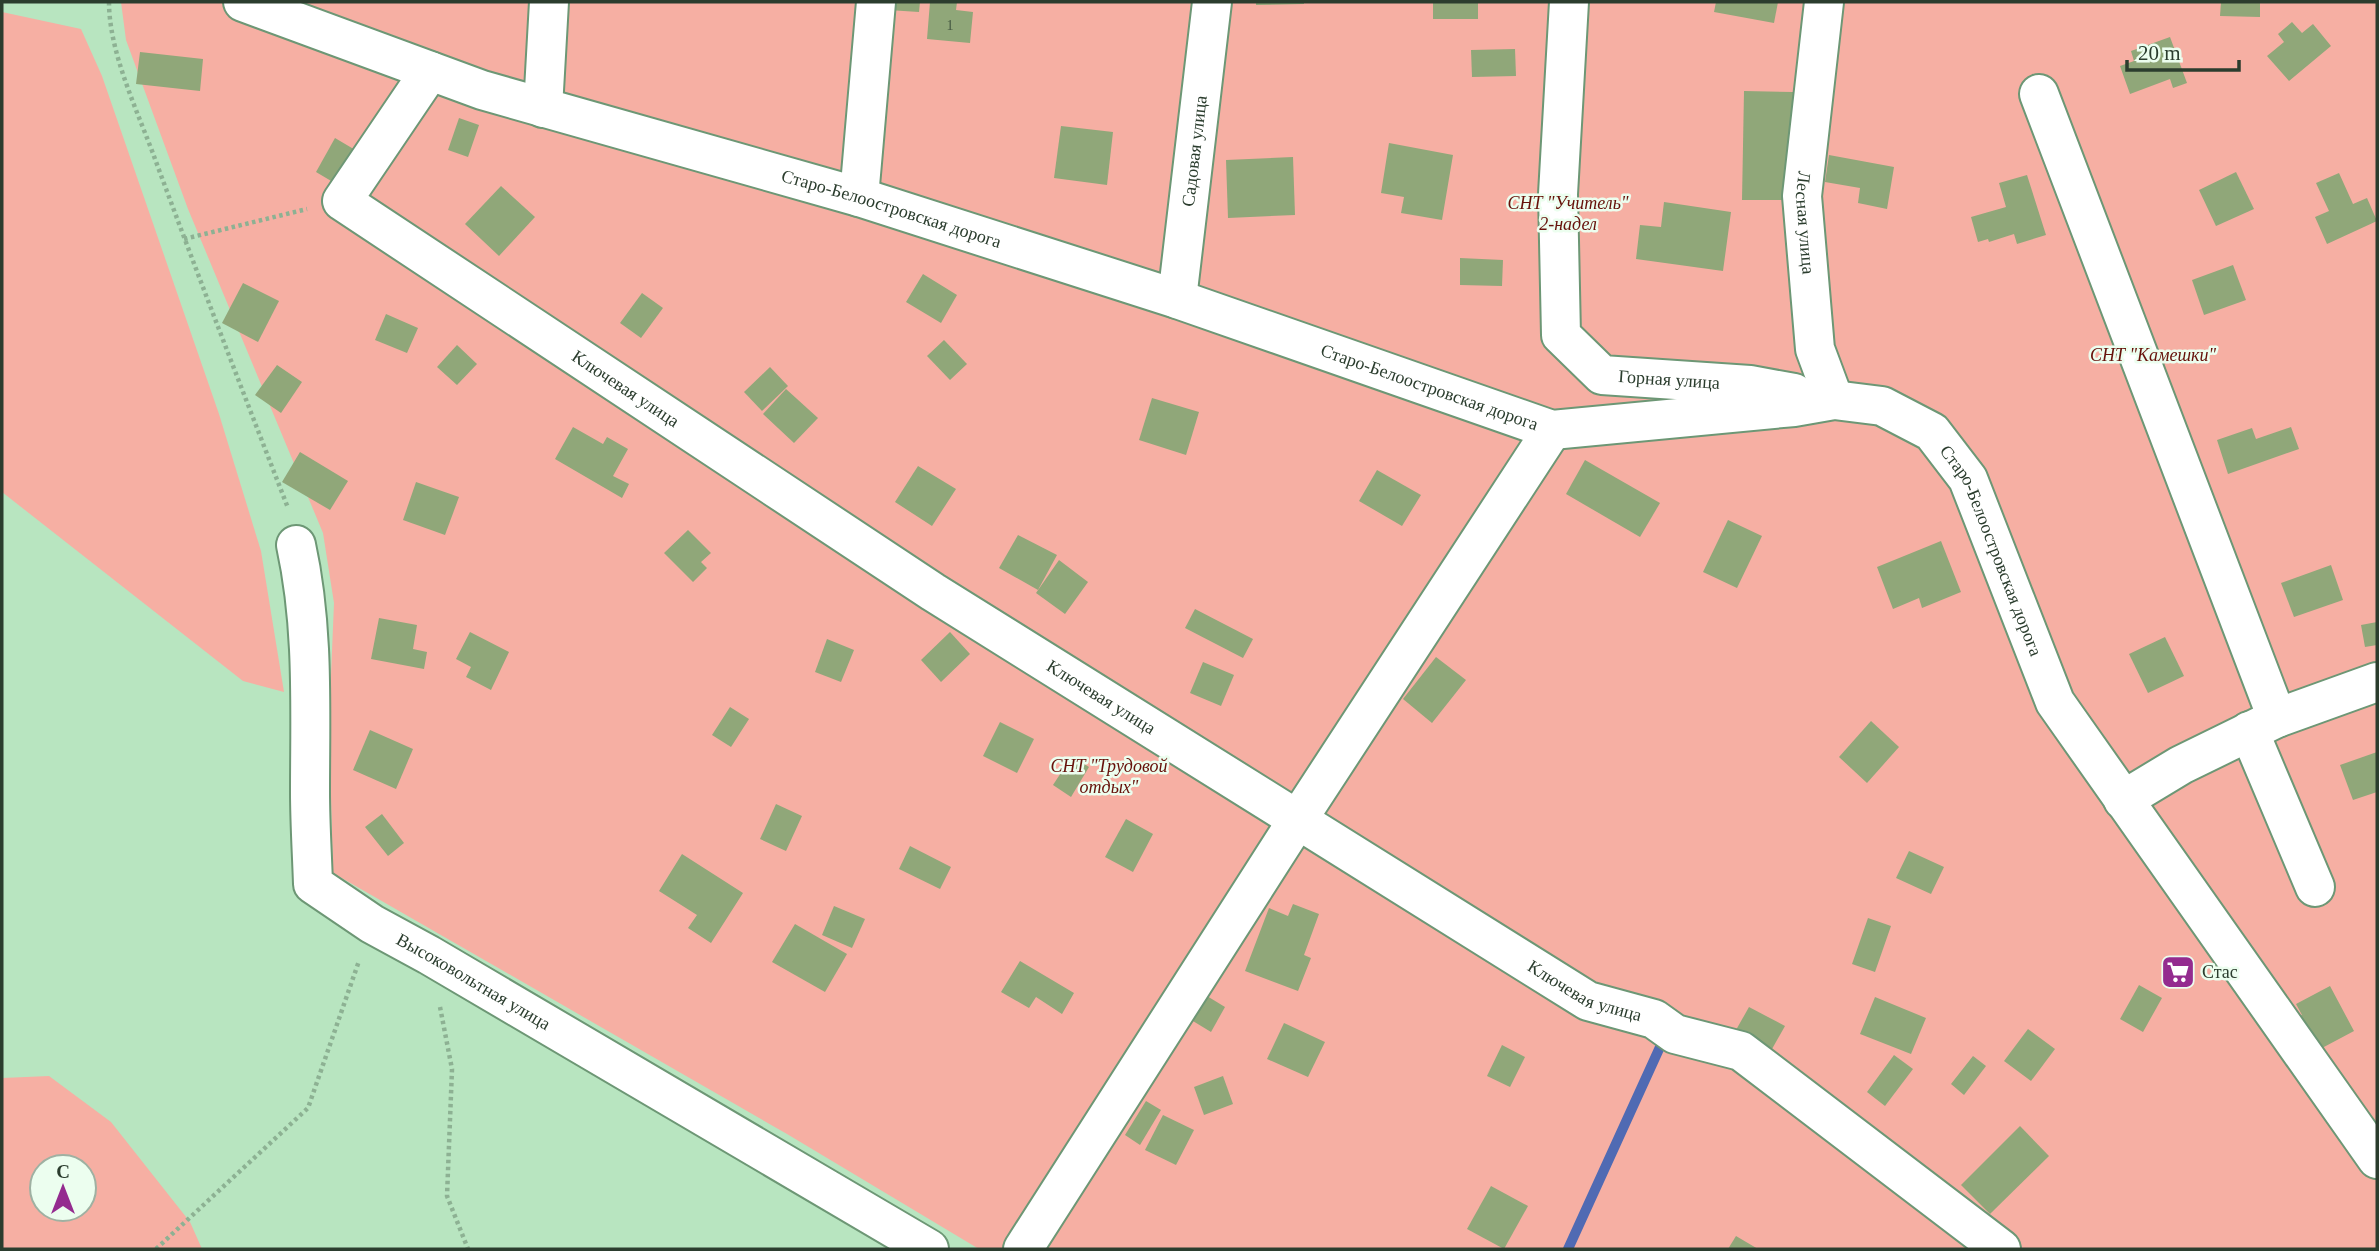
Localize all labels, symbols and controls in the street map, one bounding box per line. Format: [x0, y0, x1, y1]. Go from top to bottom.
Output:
house number: 1 [947, 18, 954, 33]
scale bar [2127, 28, 2239, 72]
text: 20 m [2138, 41, 2181, 65]
street label: Садовая улица [1178, 94, 1211, 208]
street label: Старо-Белоостровская дорога [779, 166, 1004, 252]
street label: Лесная улица [1792, 170, 1819, 275]
park label: СНТ "Учитель" 2-надел [1508, 193, 1629, 234]
street label: Старо-Белоостровская дорога [1318, 340, 1541, 434]
park label: СНТ "Камешки" [2090, 345, 2216, 365]
street label: Ключевая улица [568, 346, 683, 431]
street label: Горная улица [1618, 366, 1721, 393]
street label: Старо-Белоостровская дорога [1936, 441, 2046, 659]
street label: Ключевая улица [1043, 656, 1159, 738]
park label: СНТ "Трудовой отдых" [1050, 756, 1168, 797]
street label: Высоковольтная улица [393, 929, 554, 1034]
supermarket icon: Стас [2159, 953, 2197, 991]
street label: Ключевая улица [1524, 956, 1644, 1025]
place label: Стас [2202, 962, 2238, 982]
north arrow [28, 1153, 98, 1223]
text: С [56, 1161, 70, 1182]

